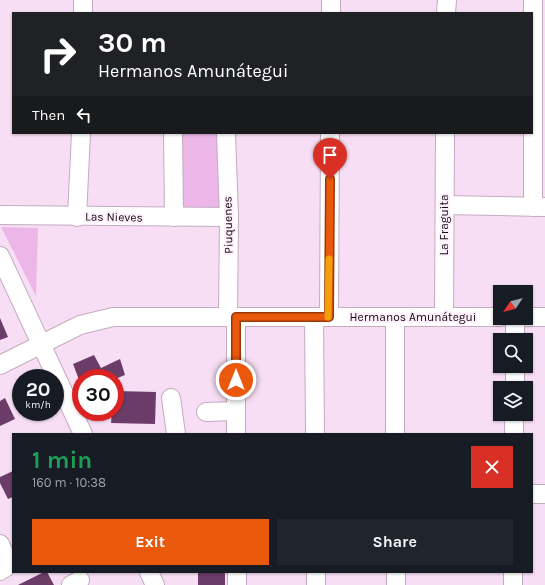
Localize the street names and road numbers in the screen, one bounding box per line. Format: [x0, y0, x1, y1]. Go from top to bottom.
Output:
street label: La Fraguita [437, 194, 451, 256]
street label: Piuquenes [220, 196, 236, 254]
street label: Las Nieves [85, 209, 143, 225]
street label: Hermanos Amunátegui [350, 310, 476, 324]

